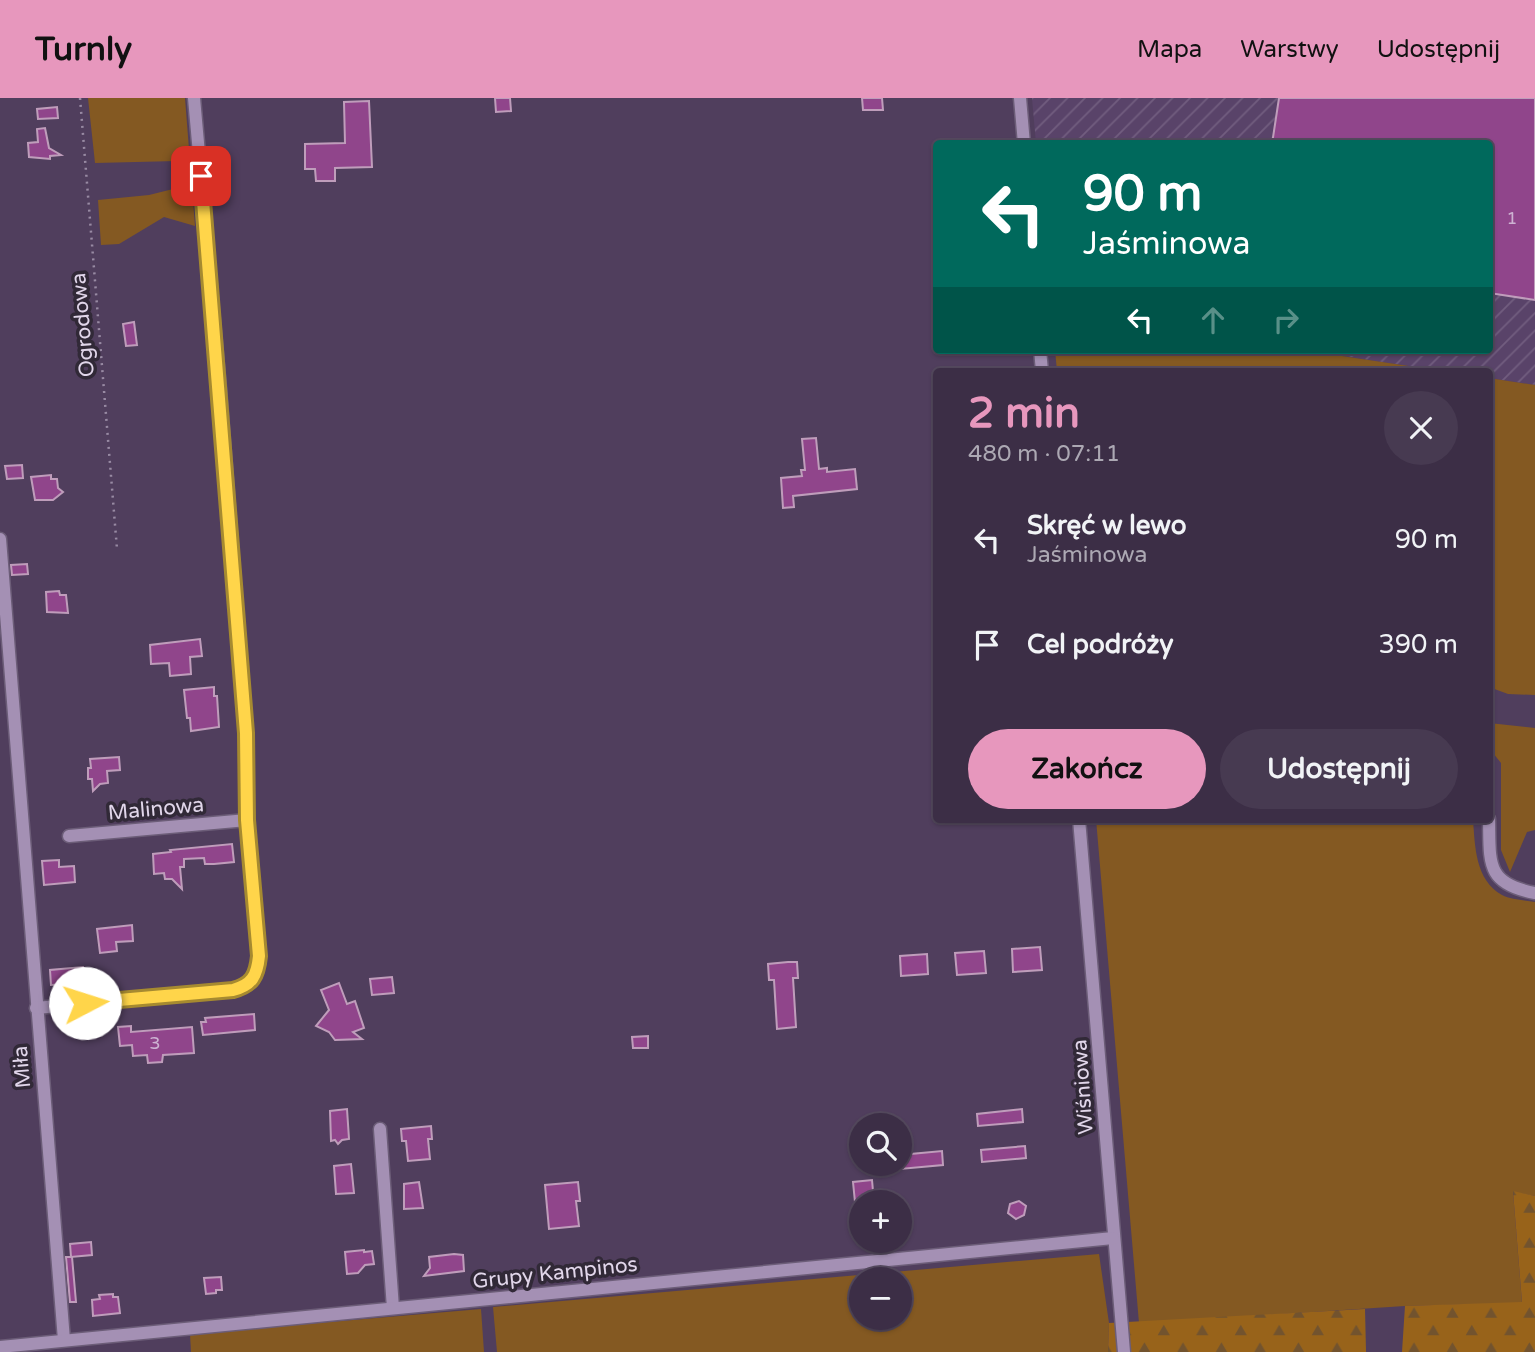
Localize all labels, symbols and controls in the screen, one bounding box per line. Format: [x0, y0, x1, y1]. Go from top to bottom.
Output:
text: Turnly [35, 30, 132, 69]
text: Mapa [1137, 35, 1202, 64]
text: Warstwy [1240, 35, 1339, 64]
text: Udostępnij [1377, 35, 1500, 64]
pin [171, 146, 231, 206]
icon: arrive [182, 157, 220, 195]
text: 90 m [1083, 165, 1202, 224]
icon: left [968, 168, 1059, 259]
house number: 1 [1506, 207, 1518, 229]
text: Jaśminowa [1083, 225, 1250, 263]
street label: Ogrodowa [66, 272, 100, 378]
icon: left [1121, 301, 1159, 339]
icon: ahead [1194, 301, 1232, 339]
icon: right [1267, 301, 1305, 339]
text: 2 min [968, 388, 1080, 439]
button: close [1384, 391, 1458, 465]
text: 480 m · 07:11 [968, 440, 1120, 468]
text: Skręć w lewo [1027, 510, 1187, 541]
icon: left [968, 521, 1006, 559]
text: 90 m [1395, 524, 1458, 555]
text: Jaśminowa [1027, 541, 1147, 569]
icon: arrive [968, 626, 1006, 664]
text: Cel podróży [1027, 629, 1174, 660]
text: 390 m [1378, 629, 1458, 660]
button: Zakończ [968, 729, 1206, 809]
button: Udostępnij [1220, 729, 1458, 809]
street label: Malinowa [107, 792, 205, 826]
position arrow [48, 966, 122, 1040]
house number: 3 [149, 1032, 161, 1054]
street label: Wiśniowa [1067, 1039, 1099, 1135]
street label: Miła [8, 1045, 36, 1089]
map controls [849, 1113, 912, 1330]
button: search [849, 1113, 912, 1176]
button: + [849, 1190, 912, 1253]
street label: Grupy Kampinos [471, 1252, 639, 1294]
button: − [849, 1267, 912, 1330]

